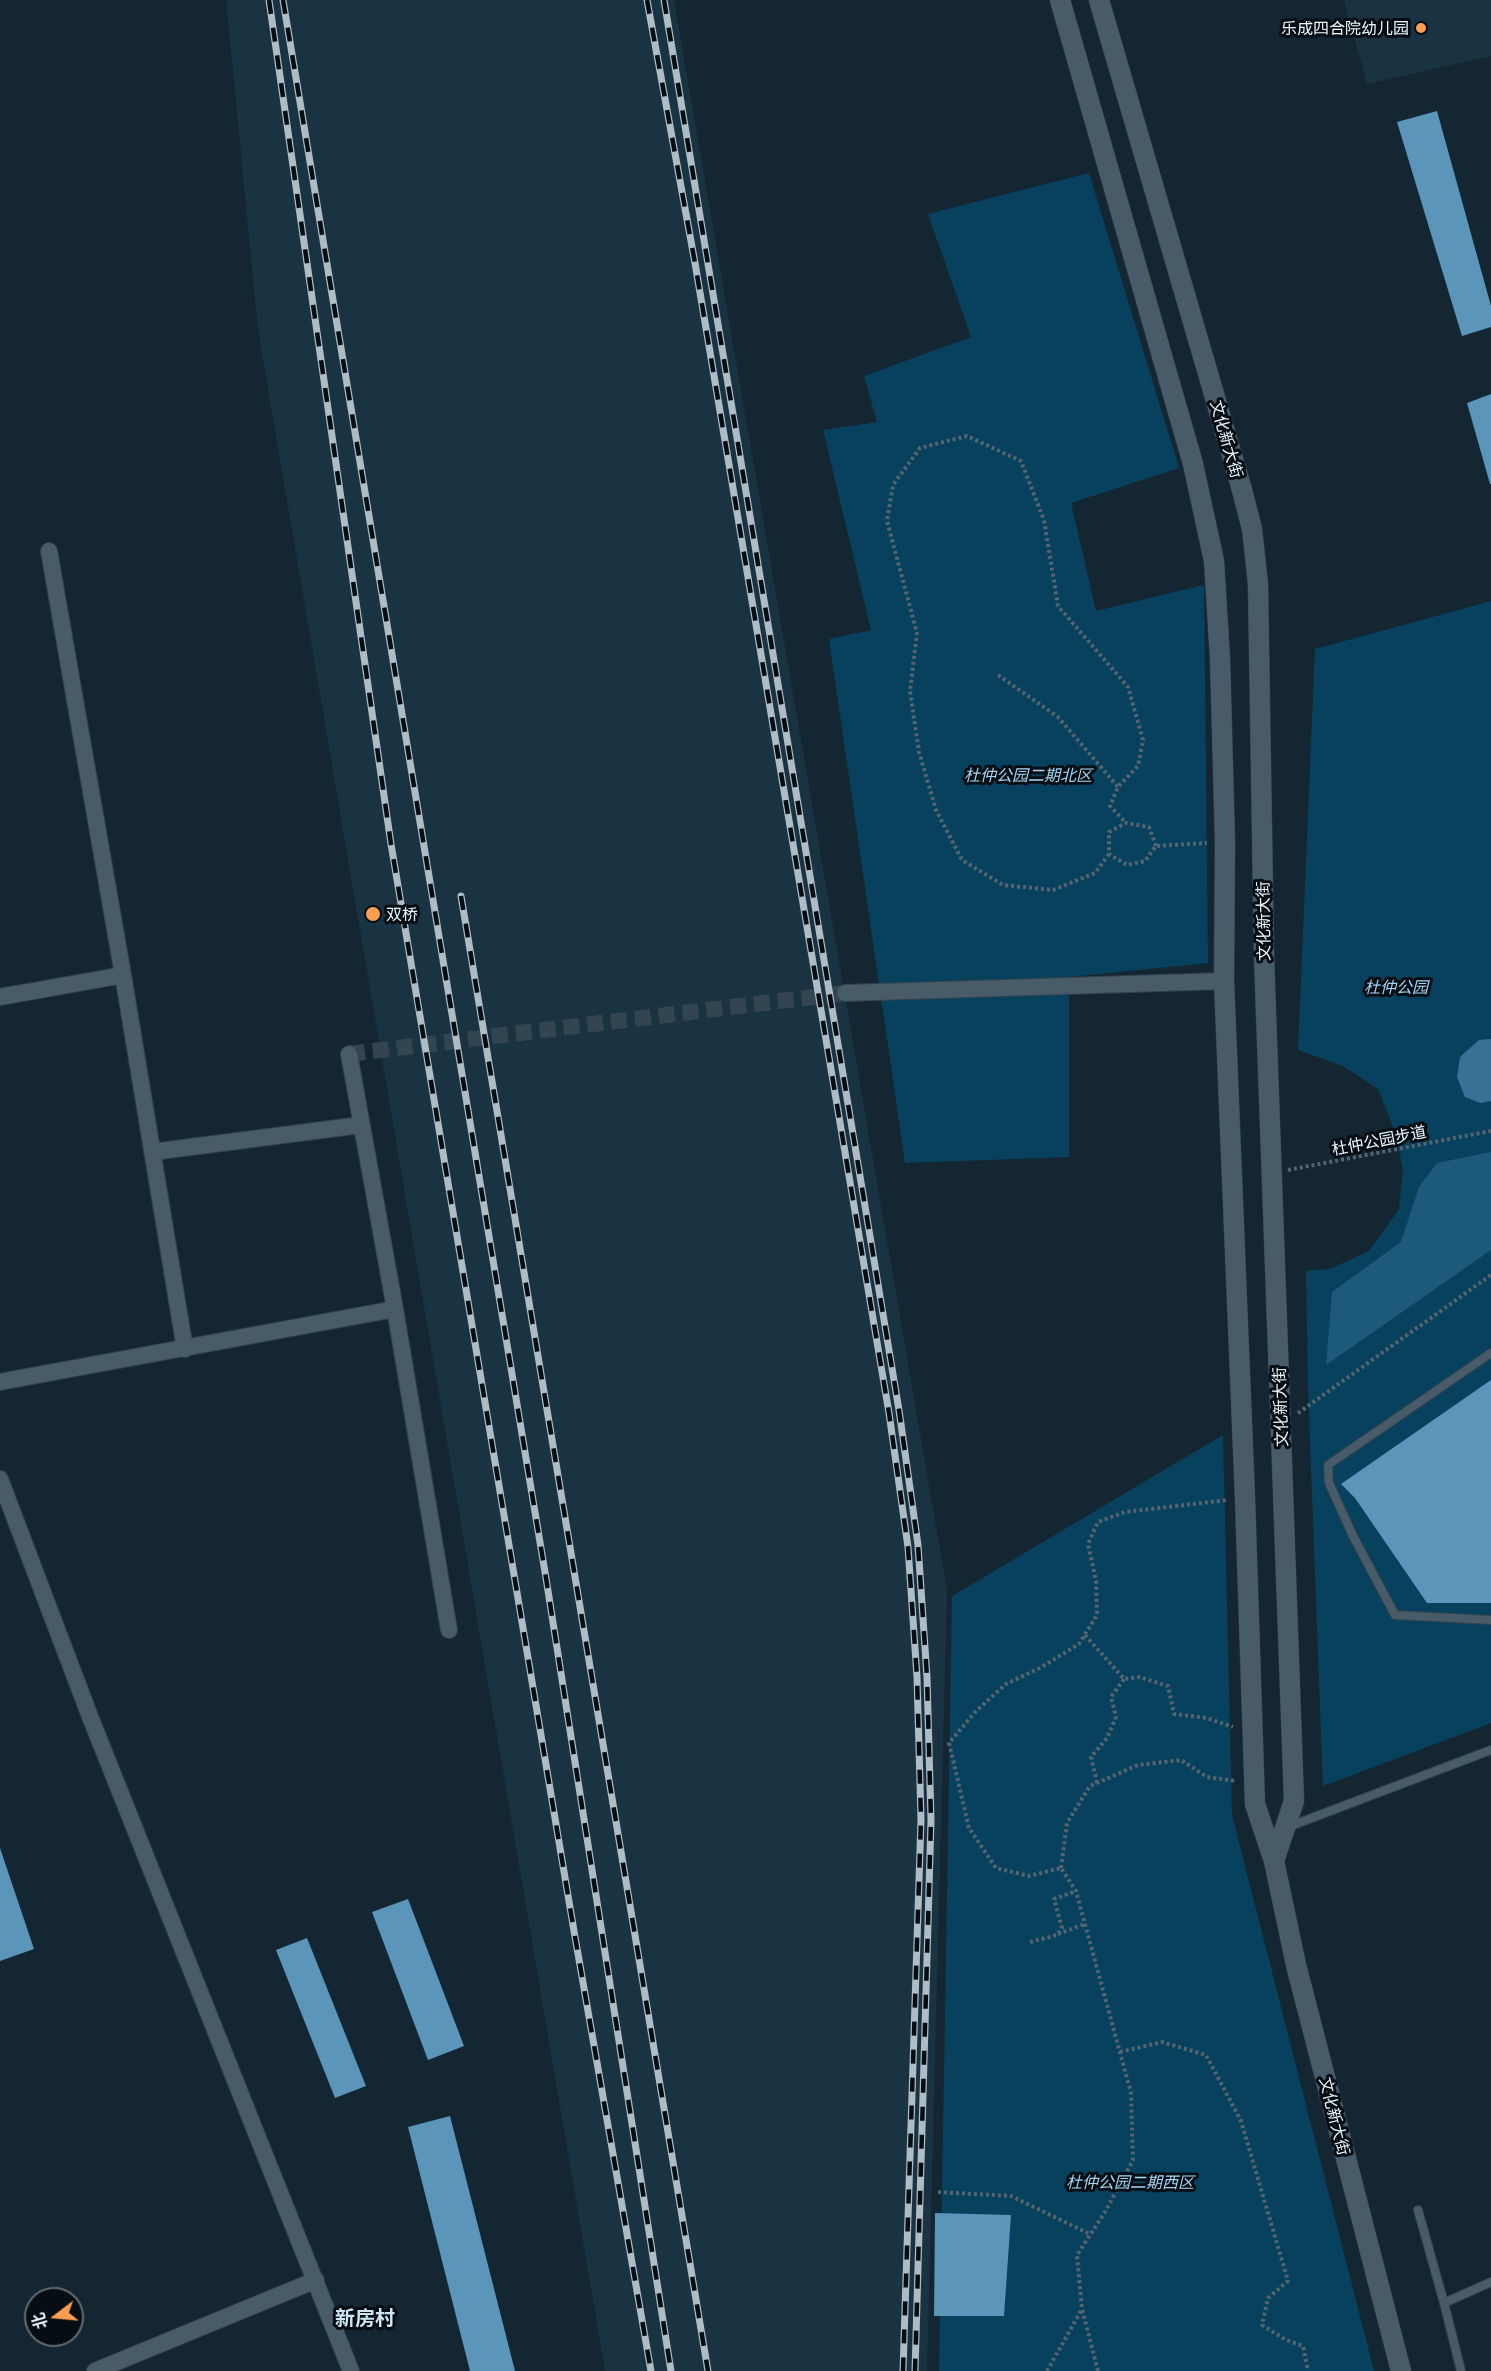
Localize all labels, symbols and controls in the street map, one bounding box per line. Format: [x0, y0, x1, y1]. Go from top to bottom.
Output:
place label: 乐成四合院幼儿园 [1281, 18, 1409, 38]
marker: 乐成四合院幼儿园 [1414, 21, 1428, 35]
street label: 文化新大街 [1207, 398, 1247, 480]
park label: 杜仲公园二期北区 [964, 765, 1092, 785]
street label: 文化新大街 [1253, 881, 1273, 961]
place label: 双桥 [386, 904, 418, 924]
marker: 双桥 [364, 905, 382, 923]
park label: 杜仲公园 [1364, 977, 1428, 997]
street label: 杜仲公园步道 [1330, 1121, 1428, 1159]
street label: 文化新大街 [1269, 1367, 1291, 1447]
street label: 文化新大街 [1316, 2075, 1354, 2157]
park label: 杜仲公园二期西区 [1066, 2172, 1194, 2192]
north arrow [24, 2287, 84, 2347]
district label: 新房村 [335, 2305, 395, 2329]
text: 北 [25, 2310, 52, 2332]

